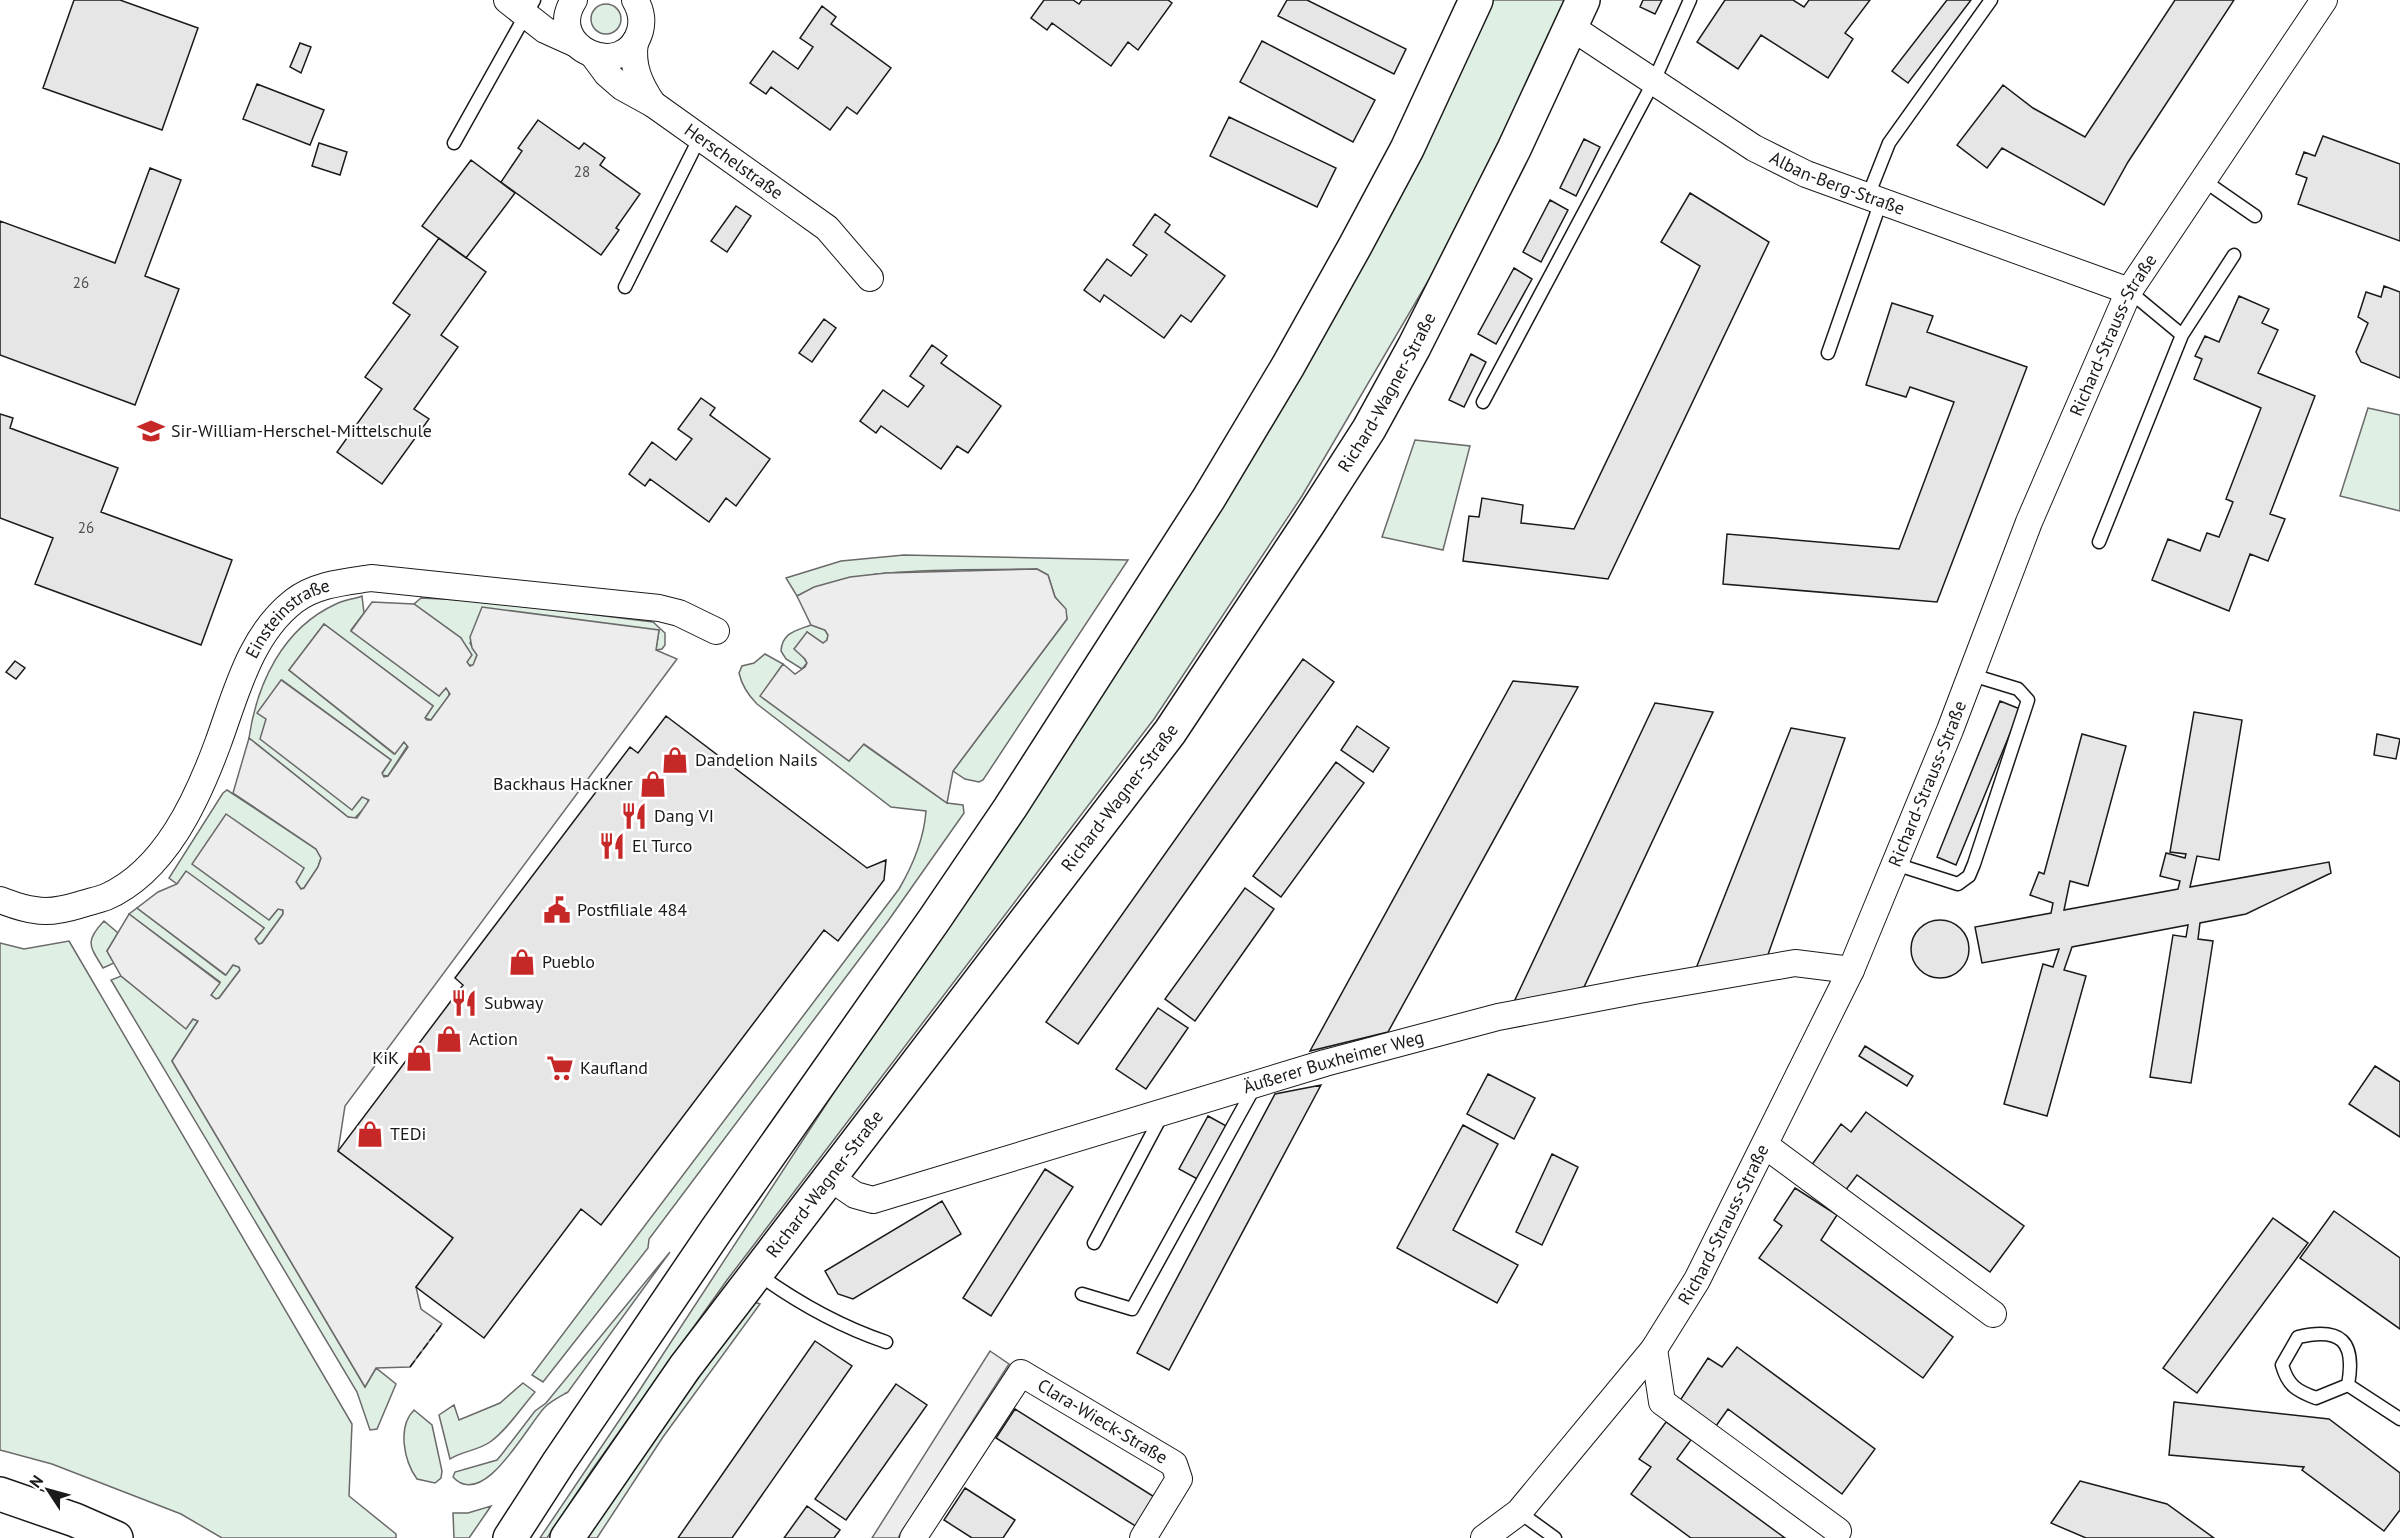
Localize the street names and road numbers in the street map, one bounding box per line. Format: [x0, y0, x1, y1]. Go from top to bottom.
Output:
street label: Herschelstraße [680, 118, 788, 204]
street label: Alban-Berg-Straße [1766, 146, 1908, 220]
street label: Richard-Strauss-Straße [2064, 249, 2162, 419]
street label: Richard-Wagner-Straße [1332, 309, 1441, 476]
street label: Einsteinstraße [240, 573, 332, 662]
street label: Richard-Strauss-Straße [1883, 697, 1971, 870]
street label: Richard-Wagner-Straße [1056, 719, 1183, 876]
street label: Äußerer Buxheimer Weg [1240, 1025, 1426, 1098]
street label: Richard-Wagner-Straße [761, 1105, 888, 1262]
street label: Richard-Strauss-Straße [1672, 1140, 1774, 1309]
street label: Clara-Wieck-Straße [1033, 1373, 1172, 1469]

